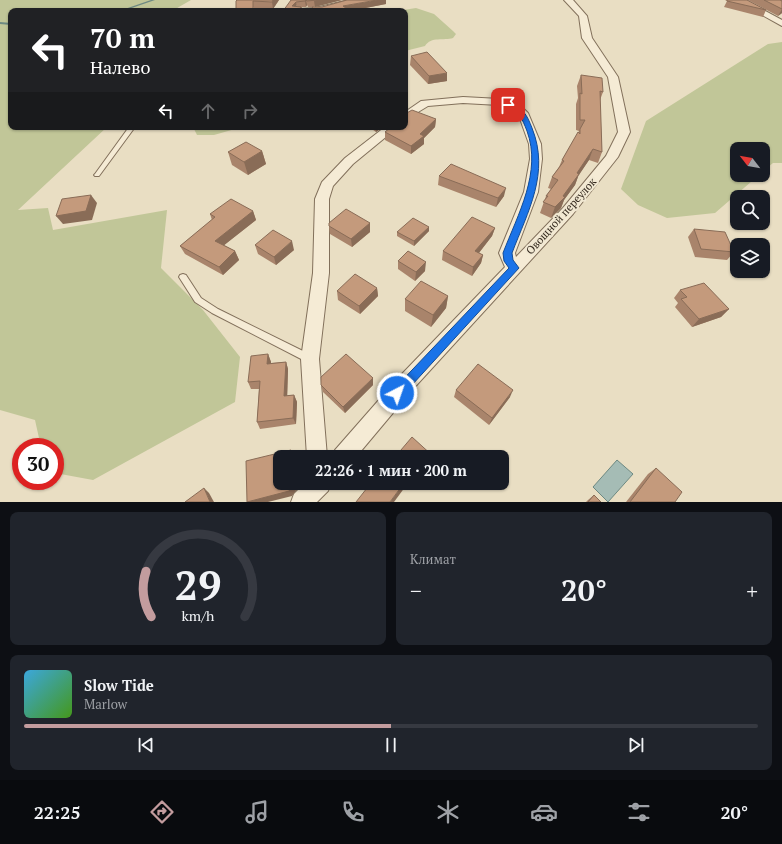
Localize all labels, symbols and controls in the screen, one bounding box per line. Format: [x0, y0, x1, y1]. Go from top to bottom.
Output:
text: 70 m [90, 19, 155, 56]
icon: left [24, 24, 76, 76]
text: Налево [90, 55, 150, 79]
pin [491, 88, 525, 122]
icon: arrive [497, 94, 519, 116]
icon: left [155, 100, 177, 122]
icon: ahead [197, 100, 219, 122]
icon: right [239, 100, 261, 122]
north arrow [730, 142, 770, 182]
map controls [730, 142, 770, 278]
street label: Овощной переулок [523, 175, 599, 257]
button: search [730, 190, 770, 230]
button: layers [730, 238, 770, 278]
position arrow [376, 372, 418, 414]
speed limit sign: 30 [12, 438, 64, 490]
text: 22:26 · 1 мин · 200 m [315, 460, 467, 480]
text: Климат [410, 550, 456, 568]
text: 29 [174, 556, 222, 611]
text: 20° [561, 570, 607, 610]
text: − [410, 576, 422, 605]
text: + [746, 576, 758, 605]
text: km/h [182, 605, 215, 624]
text: Slow Tide [84, 675, 154, 695]
text: Marlow [84, 695, 127, 713]
icon: previous [135, 734, 157, 756]
icon: pause [380, 734, 402, 756]
icon: next [625, 734, 647, 756]
icon: directions [148, 798, 176, 826]
icon: music [243, 798, 271, 826]
icon: phone [339, 798, 367, 826]
icon: climate [434, 798, 462, 826]
icon: car [530, 798, 558, 826]
icon: filters [625, 798, 653, 826]
text: 22:25 [34, 800, 81, 824]
text: 20° [720, 800, 748, 824]

